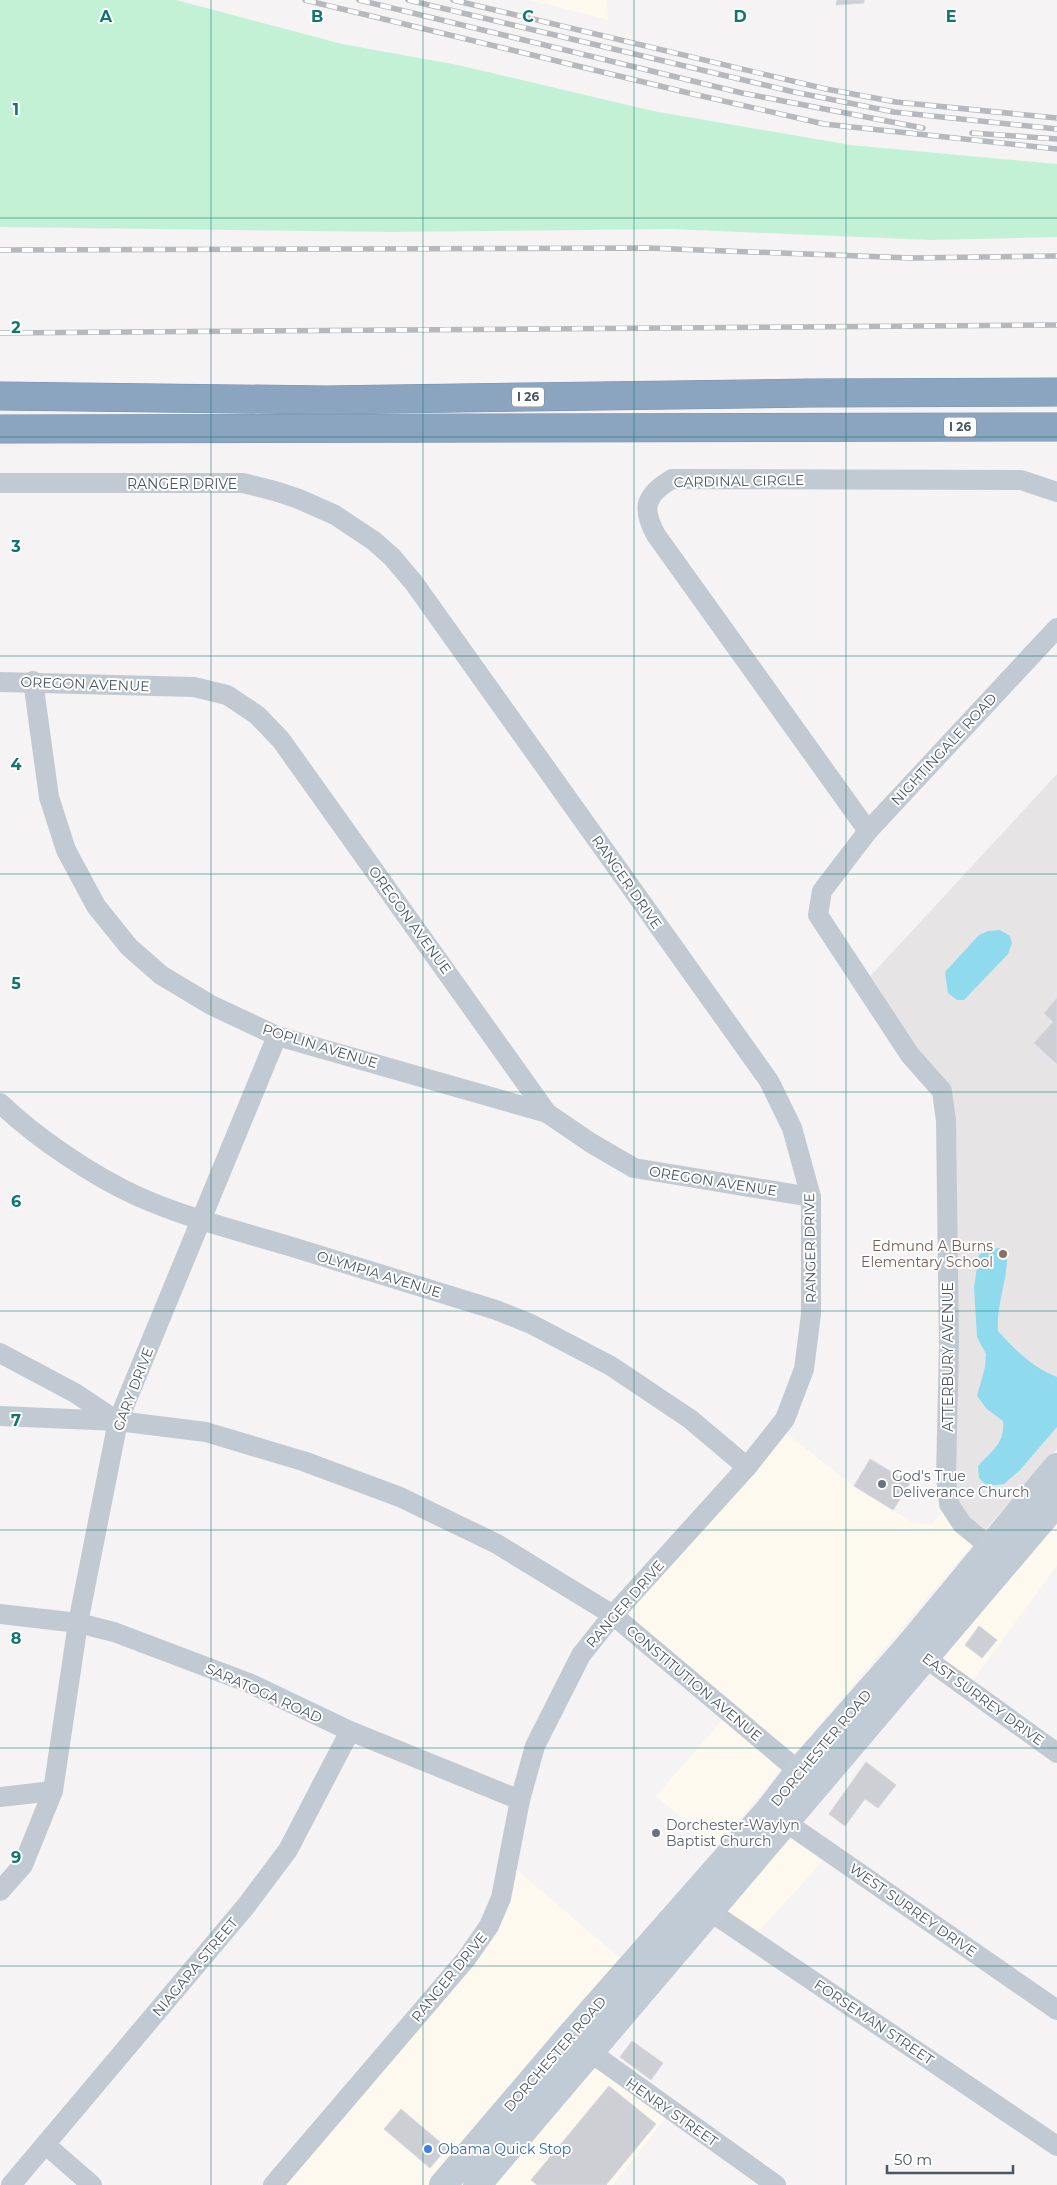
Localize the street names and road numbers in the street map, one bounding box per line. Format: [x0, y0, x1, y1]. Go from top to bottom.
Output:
road number: I 26 [512, 388, 544, 407]
road number: I 26 [944, 418, 976, 437]
street label: CARDINAL CIRCLE [673, 471, 805, 491]
street label: RANGER DRIVE [127, 475, 237, 493]
street label: OREGON AVENUE [20, 673, 150, 695]
street label: NIGHTINGALE ROAD [887, 689, 1001, 809]
street label: RANGER DRIVE [588, 832, 666, 932]
street label: OREGON AVENUE [365, 862, 455, 978]
street label: POPLIN AVENUE [260, 1020, 380, 1072]
street label: OREGON AVENUE [648, 1162, 778, 1200]
street label: RANGER DRIVE [800, 1193, 820, 1303]
street label: OLYMPIA AVENUE [315, 1247, 443, 1301]
street label: ATTERBURY AVENUE [939, 1282, 957, 1432]
street label: GARY DRIVE [109, 1345, 157, 1433]
street label: RANGER DRIVE [582, 1557, 668, 1651]
street label: CONSTITUTION AVENUE [623, 1621, 765, 1745]
street label: EAST SURREY DRIVE [919, 1649, 1047, 1749]
street label: SARATOGA ROAD [203, 1659, 325, 1727]
street label: DORCHESTER ROAD [767, 1686, 875, 1810]
street label: WEST SURREY DRIVE [846, 1859, 980, 1961]
street label: NIAGARA STREET [148, 1914, 242, 2020]
street label: RANGER DRIVE [407, 1929, 491, 2025]
street label: FORSEMAN STREET [811, 1975, 937, 2069]
street label: DORCHESTER ROAD [500, 1993, 610, 2115]
street label: HENRY STREET [623, 2074, 721, 2150]

